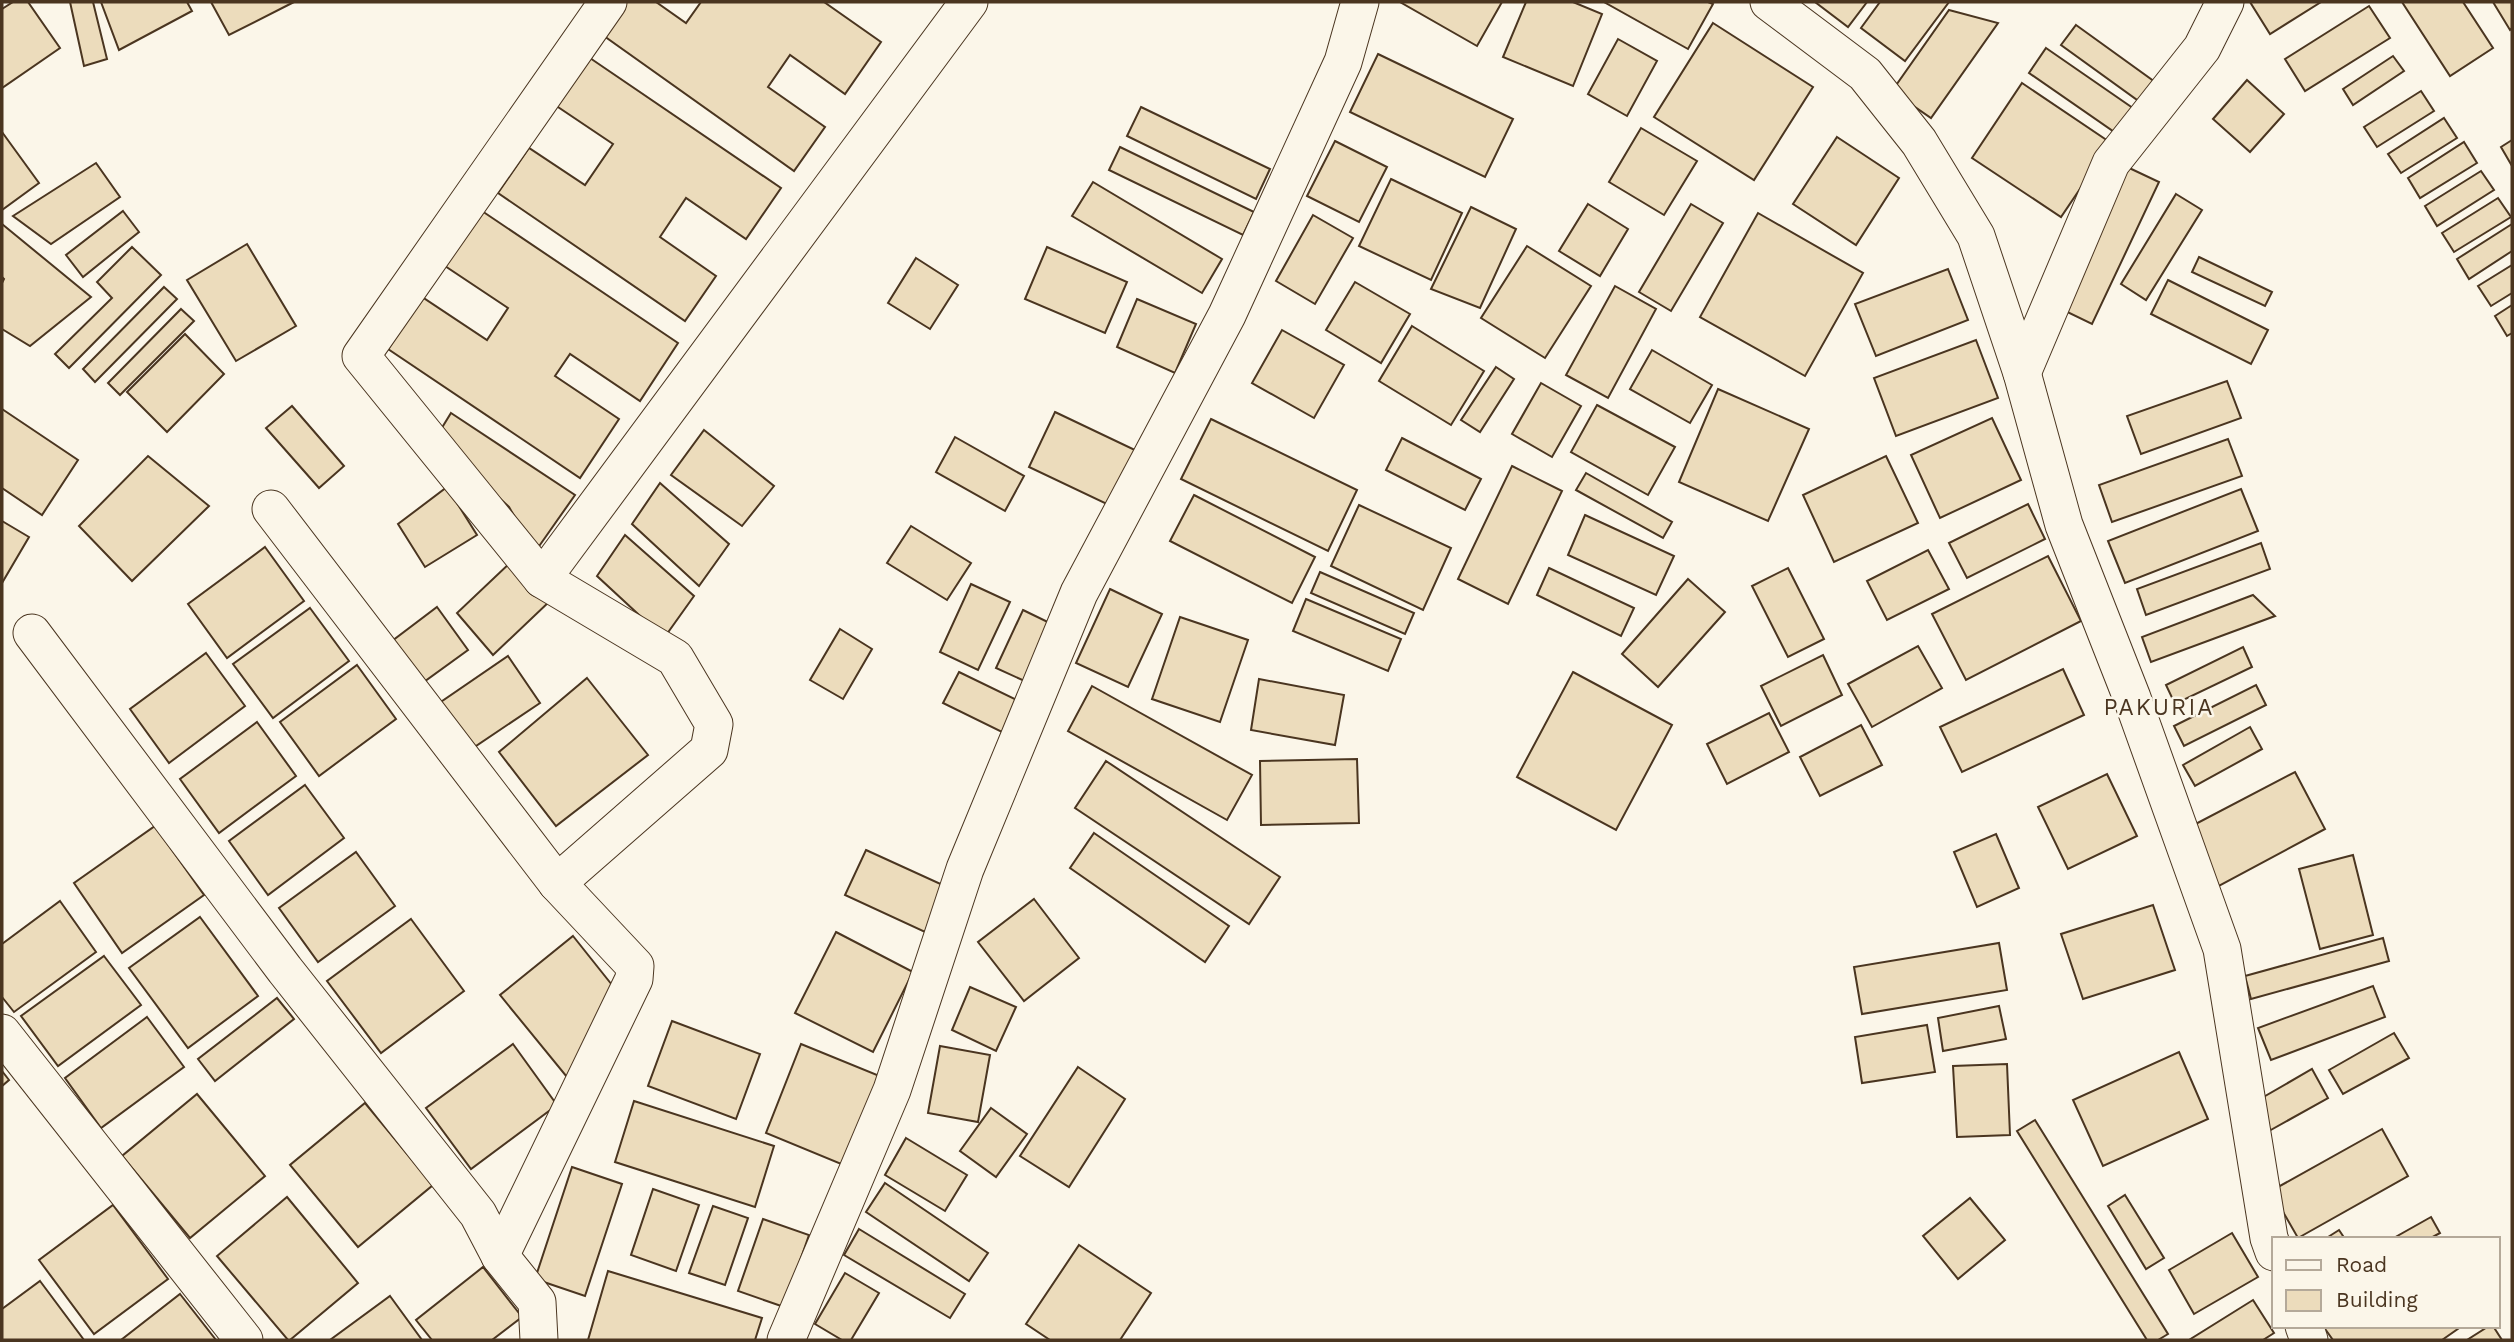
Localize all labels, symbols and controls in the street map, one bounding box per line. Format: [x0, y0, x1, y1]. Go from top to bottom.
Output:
district label: PAKURIA [2104, 694, 2214, 721]
legend [2272, 1237, 2500, 1328]
text: Road [2336, 1252, 2387, 1277]
text: Building [2336, 1287, 2418, 1312]

